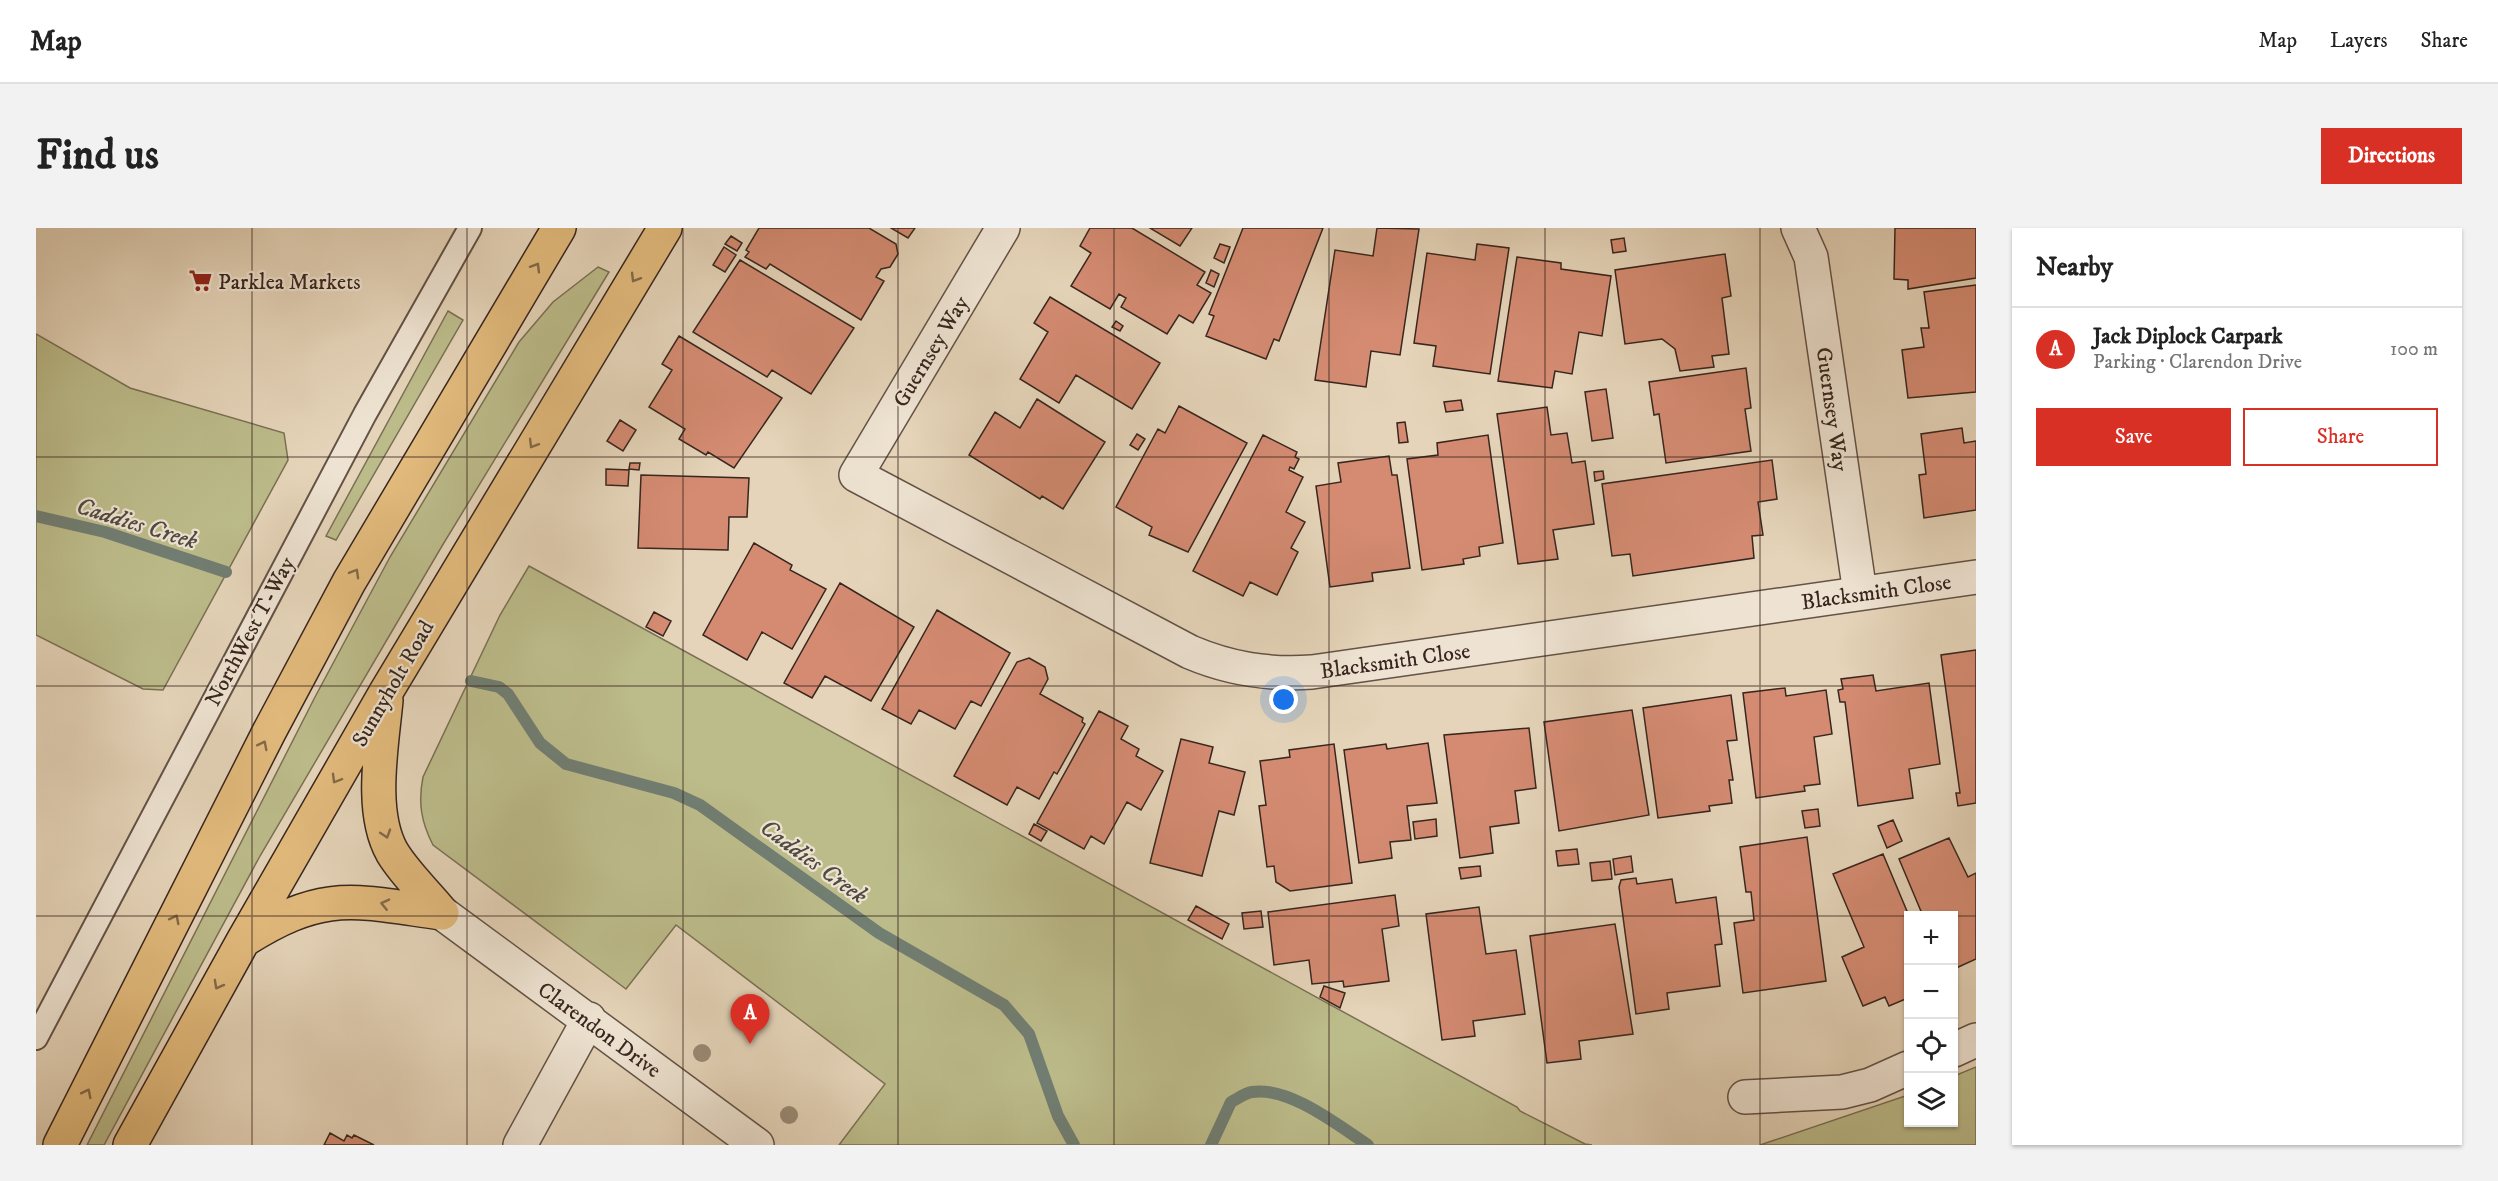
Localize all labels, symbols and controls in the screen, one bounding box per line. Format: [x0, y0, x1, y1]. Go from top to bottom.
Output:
text: Map [30, 24, 82, 59]
text: Map [2258, 28, 2297, 54]
text: Layers [2330, 28, 2388, 54]
text: Share [2421, 28, 2468, 54]
button: Directions [2321, 128, 2462, 184]
text: Find us [36, 130, 159, 182]
text: Nearby [2036, 251, 2113, 284]
one-way arrow [528, 263, 540, 273]
supermarket icon: Parklea Markets [187, 268, 213, 294]
place label: Parklea Markets [218, 269, 361, 296]
one-way arrow [630, 272, 642, 282]
street label: Guernsey Way [888, 291, 975, 412]
text: Jack Diplock Carpark [2093, 323, 2283, 350]
text: A [2049, 337, 2062, 362]
text: 100 m [2390, 337, 2438, 362]
street label: Guernsey Way [1809, 345, 1854, 473]
text: Parking · Clarendon Drive [2093, 350, 2302, 375]
button: Save [2036, 408, 2231, 466]
button: Share [2243, 408, 2438, 466]
one-way arrow [529, 438, 541, 448]
water label: Caddies Creek [72, 491, 201, 557]
street label: NorthWest T-Way [200, 552, 301, 711]
one-way arrow [347, 569, 359, 579]
street label: Blacksmith Close [1799, 569, 1953, 616]
street label: Sunnyholt Road [346, 616, 440, 752]
street label: Blacksmith Close [1318, 638, 1472, 685]
your location [1269, 685, 1298, 714]
one-way arrow [255, 740, 267, 751]
one-way arrow [332, 773, 343, 783]
water label: Caddies Creek [754, 813, 873, 911]
one-way arrow [378, 828, 391, 839]
one-way arrow [380, 899, 390, 912]
map controls [1904, 911, 1958, 1127]
button: + [1904, 911, 1958, 965]
one-way arrow [167, 914, 179, 925]
button: − [1904, 965, 1958, 1019]
street label: Clarendon Drive [532, 976, 666, 1084]
one-way arrow [214, 979, 225, 989]
pin: A [730, 994, 770, 1044]
button: locate [1904, 1019, 1958, 1073]
button: layers [1904, 1073, 1958, 1127]
one-way arrow [79, 1088, 91, 1099]

